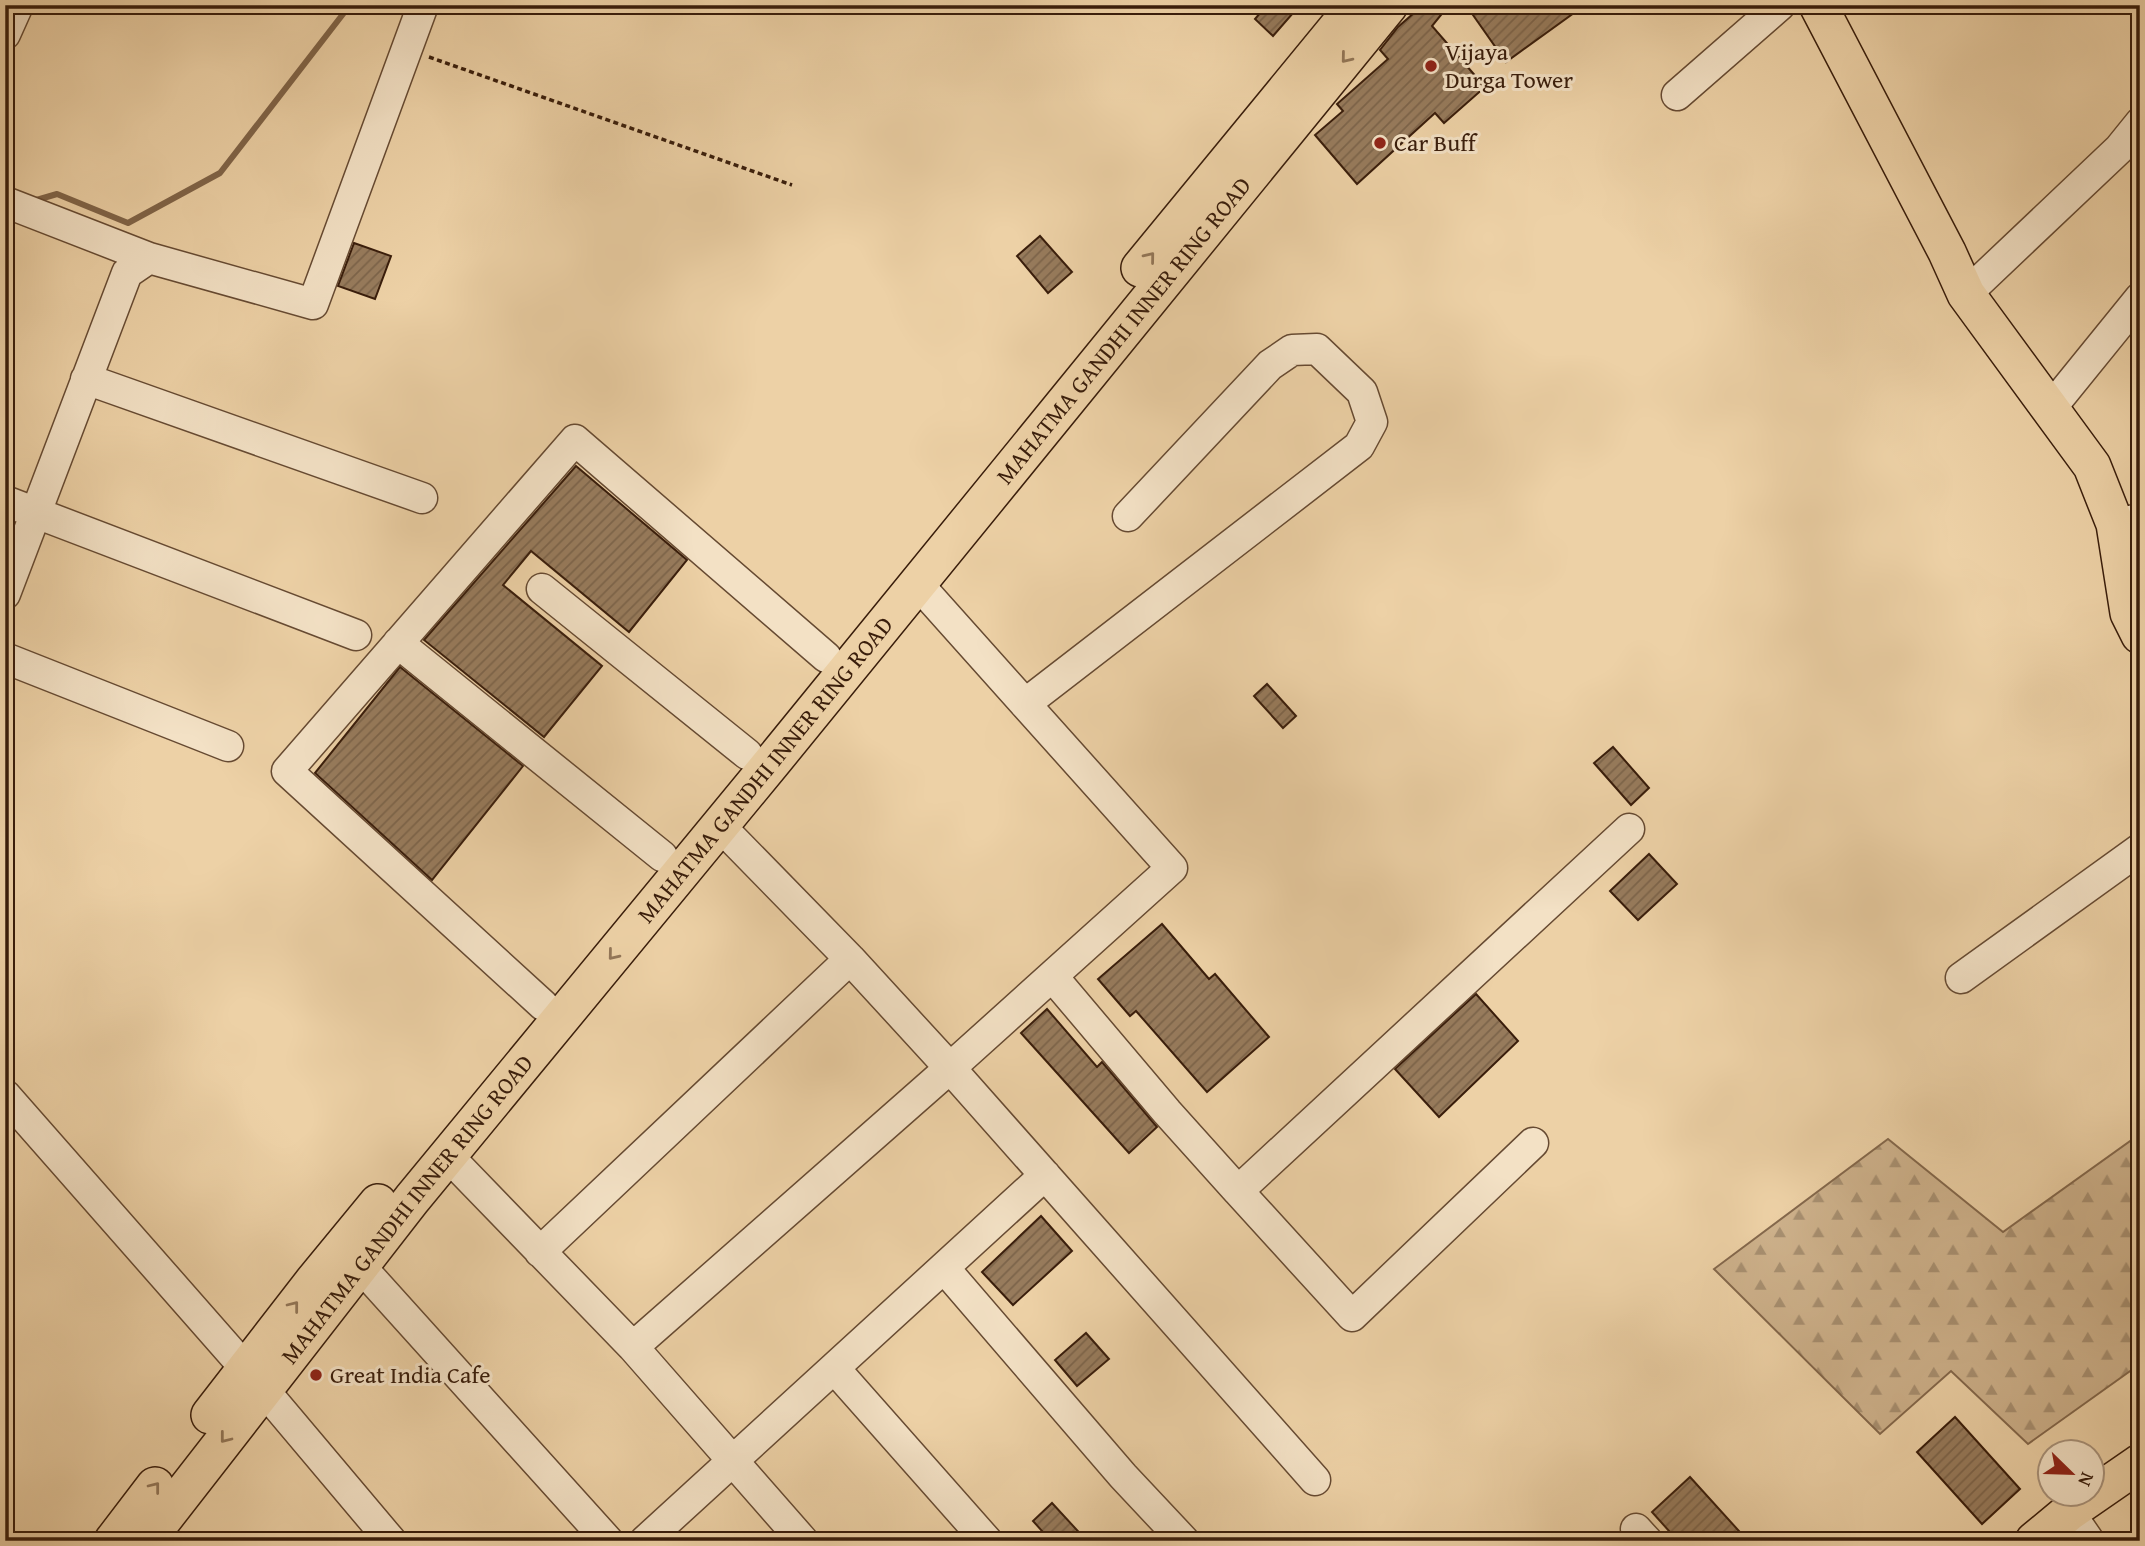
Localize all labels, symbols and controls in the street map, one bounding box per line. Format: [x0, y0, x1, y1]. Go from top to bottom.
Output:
place label: Vijaya Durga Tower [1445, 34, 1573, 97]
one-way arrow [1342, 50, 1354, 63]
marker: Vijaya Durga Tower [1423, 58, 1439, 74]
place label: Car Buff [1394, 125, 1478, 160]
marker: Car Buff [1372, 135, 1388, 151]
street label: MAHATMA GANDHI INNER RING ROAD [987, 169, 1259, 492]
one-way arrow [1141, 252, 1154, 264]
street label: MAHATMA GANDHI INNER RING ROAD [628, 609, 901, 930]
one-way arrow [609, 947, 621, 960]
street label: MAHATMA GANDHI INNER RING ROAD [272, 1047, 541, 1371]
one-way arrow [285, 1302, 298, 1314]
place label: Great India Cafe [330, 1357, 490, 1392]
marker: Great India Cafe [308, 1367, 324, 1383]
one-way arrow [220, 1430, 233, 1443]
north arrow [2036, 1438, 2106, 1508]
text: N [2071, 1468, 2102, 1491]
one-way arrow [146, 1482, 159, 1494]

